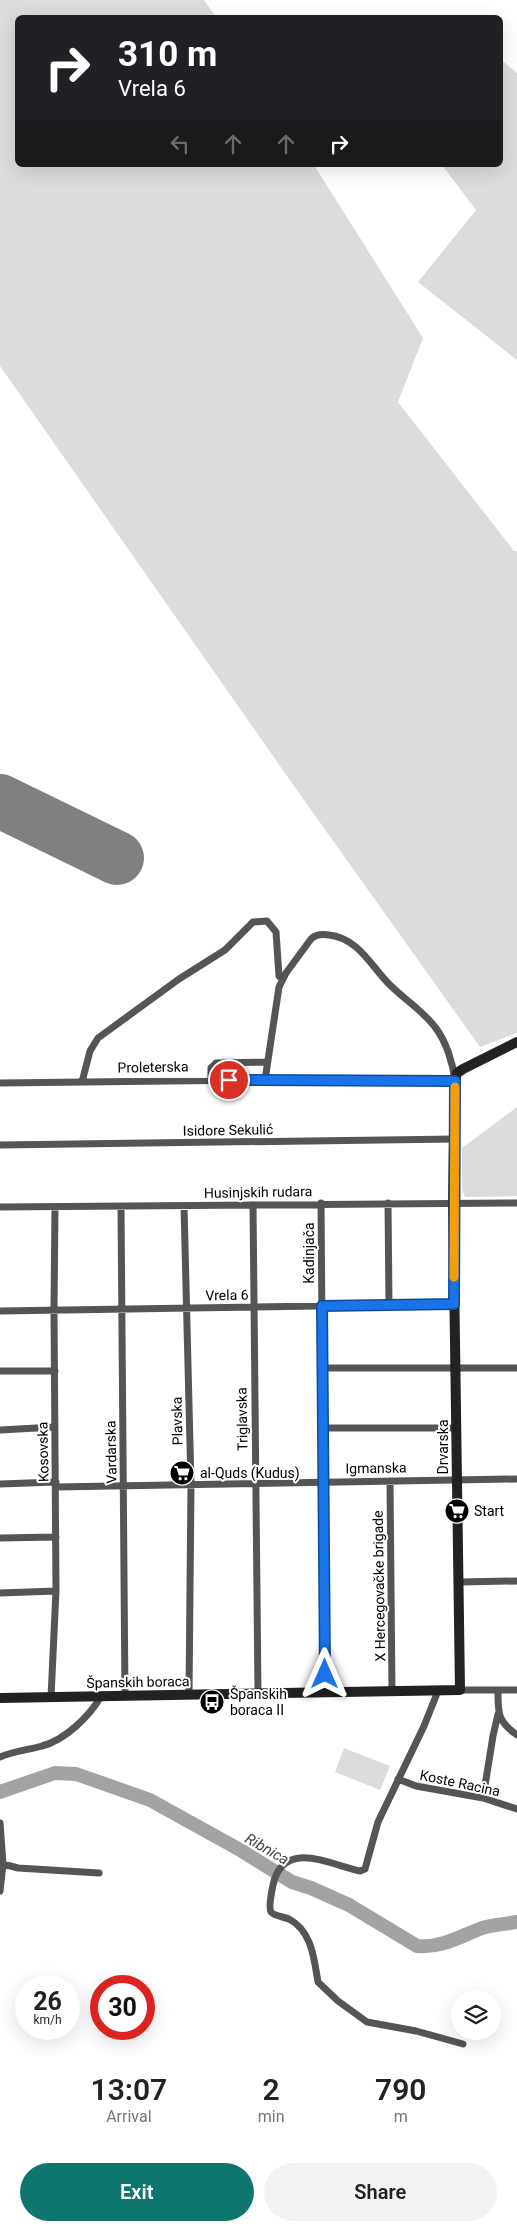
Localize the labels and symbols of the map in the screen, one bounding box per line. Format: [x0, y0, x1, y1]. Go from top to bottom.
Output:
street label: Proleterska [117, 1058, 189, 1076]
pin [208, 1059, 250, 1101]
street label: Isidore Sekulić [183, 1121, 273, 1139]
street label: Husinjskih rudara [204, 1183, 312, 1201]
street label: Kadinjača [301, 1222, 317, 1284]
street label: Vrela 6 [205, 1287, 249, 1303]
street label: Triglavska [233, 1387, 251, 1451]
street label: Plavska [169, 1397, 185, 1445]
street label: Drvarska [435, 1419, 451, 1475]
street label: Vardarska [102, 1420, 120, 1484]
street label: Kosovska [34, 1422, 52, 1482]
street label: Igmanska [345, 1459, 407, 1477]
supermarket icon: al-Quds (Kudus) [169, 1460, 195, 1486]
place label: al-Quds (Kudus) [200, 1465, 300, 1482]
supermarket icon: Start [444, 1498, 470, 1524]
place label: Start [474, 1503, 505, 1519]
street label: X Hercegovačke brigade [370, 1510, 388, 1662]
position arrow [298, 1647, 350, 1699]
street label: Španskih boraca [86, 1672, 190, 1691]
place label: Španskih boraca II [230, 1685, 287, 1718]
bus stop icon: Španskih boraca II [199, 1689, 225, 1715]
street label: Koste Racina [418, 1767, 502, 1799]
water label: Ribnica [242, 1829, 292, 1869]
speed limit sign: 30 [90, 1975, 155, 2040]

